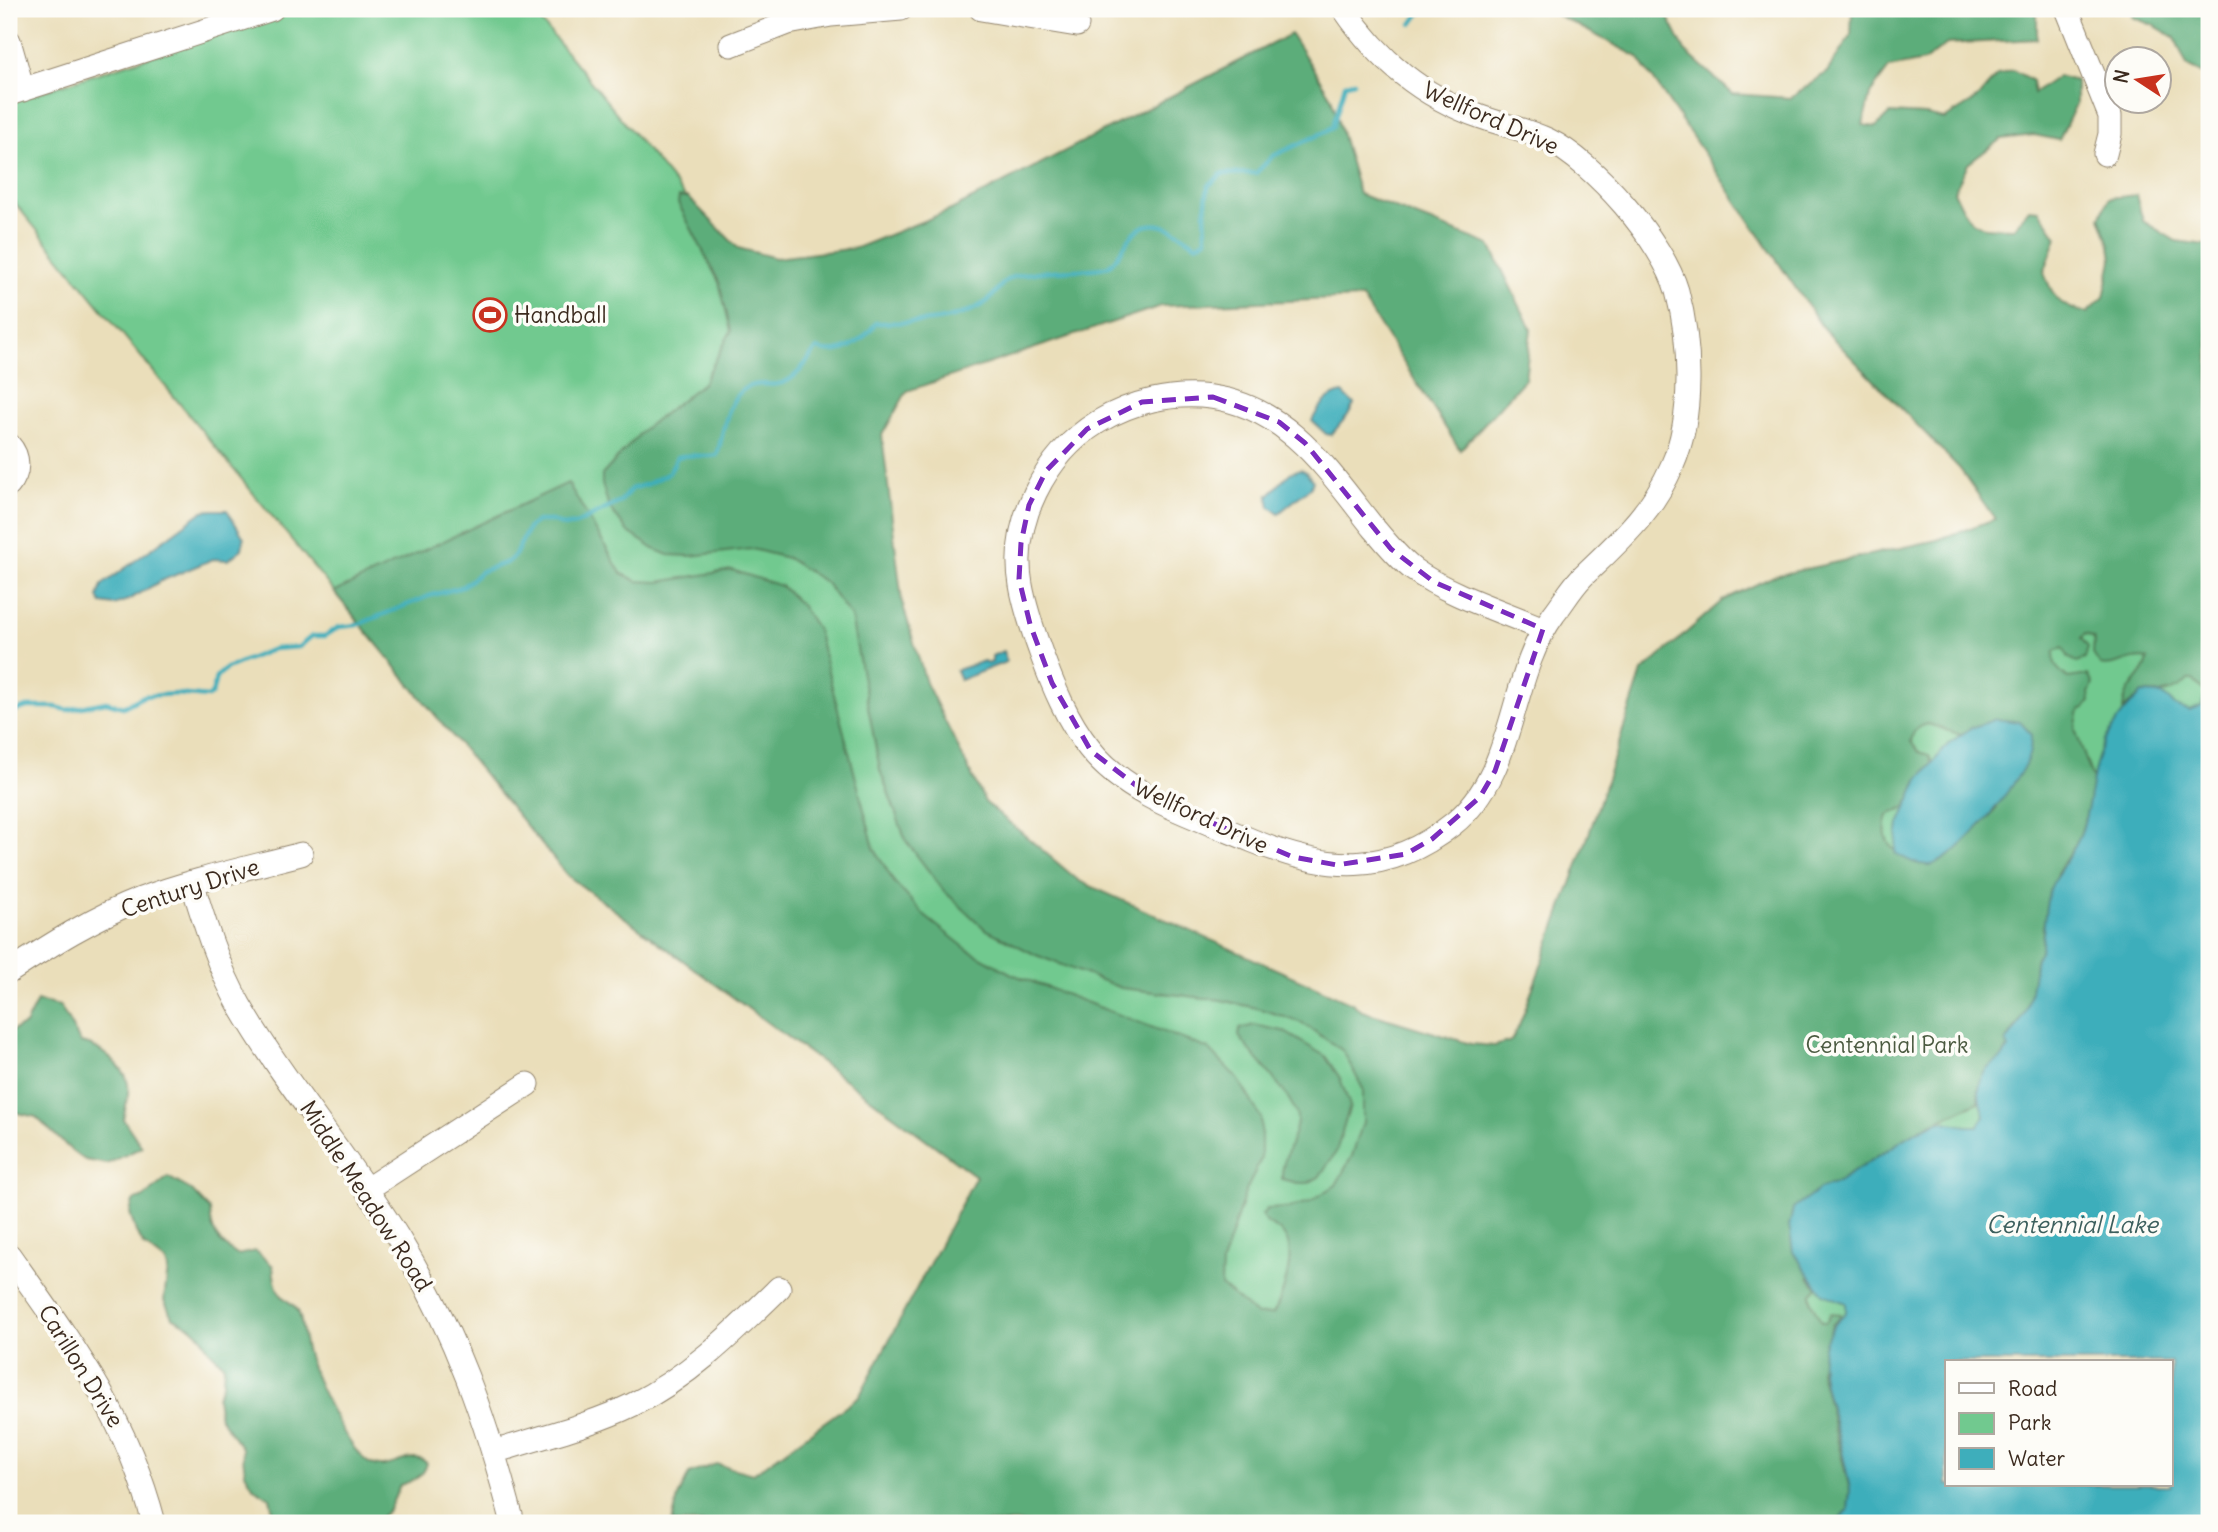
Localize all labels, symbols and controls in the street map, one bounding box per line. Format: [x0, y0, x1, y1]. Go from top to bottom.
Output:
north arrow [2102, 46, 2172, 116]
text: N [2108, 68, 2134, 85]
street label: Wellford Drive [1419, 75, 1564, 160]
sports icon: Handball [471, 296, 509, 334]
place label: Handball [514, 300, 607, 329]
street label: Wellford Drive [1129, 772, 1273, 859]
street label: Century Drive [117, 852, 263, 923]
park label: Centennial Park [1805, 1030, 1969, 1059]
street label: Middle Meadow Road [294, 1095, 439, 1297]
water label: Centennial Lake [1986, 1209, 2160, 1239]
street label: Carillon Drive [32, 1299, 131, 1432]
legend [1945, 1360, 2172, 1486]
text: Road [2008, 1375, 2057, 1402]
text: Park [2008, 1409, 2051, 1436]
text: Water [2008, 1445, 2066, 1472]

